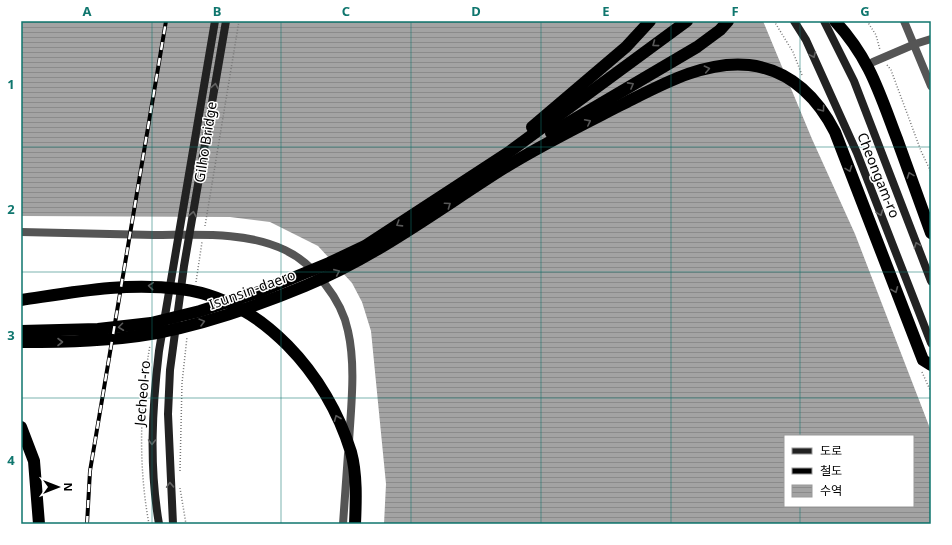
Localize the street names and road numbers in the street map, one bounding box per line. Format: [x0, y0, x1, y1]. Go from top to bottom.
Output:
street label: Gilho Bridge [189, 100, 221, 184]
street label: Cheongam-ro [853, 129, 905, 221]
street label: Isunsin-daero [206, 265, 298, 313]
street label: Jecheol-ro [130, 360, 154, 428]

